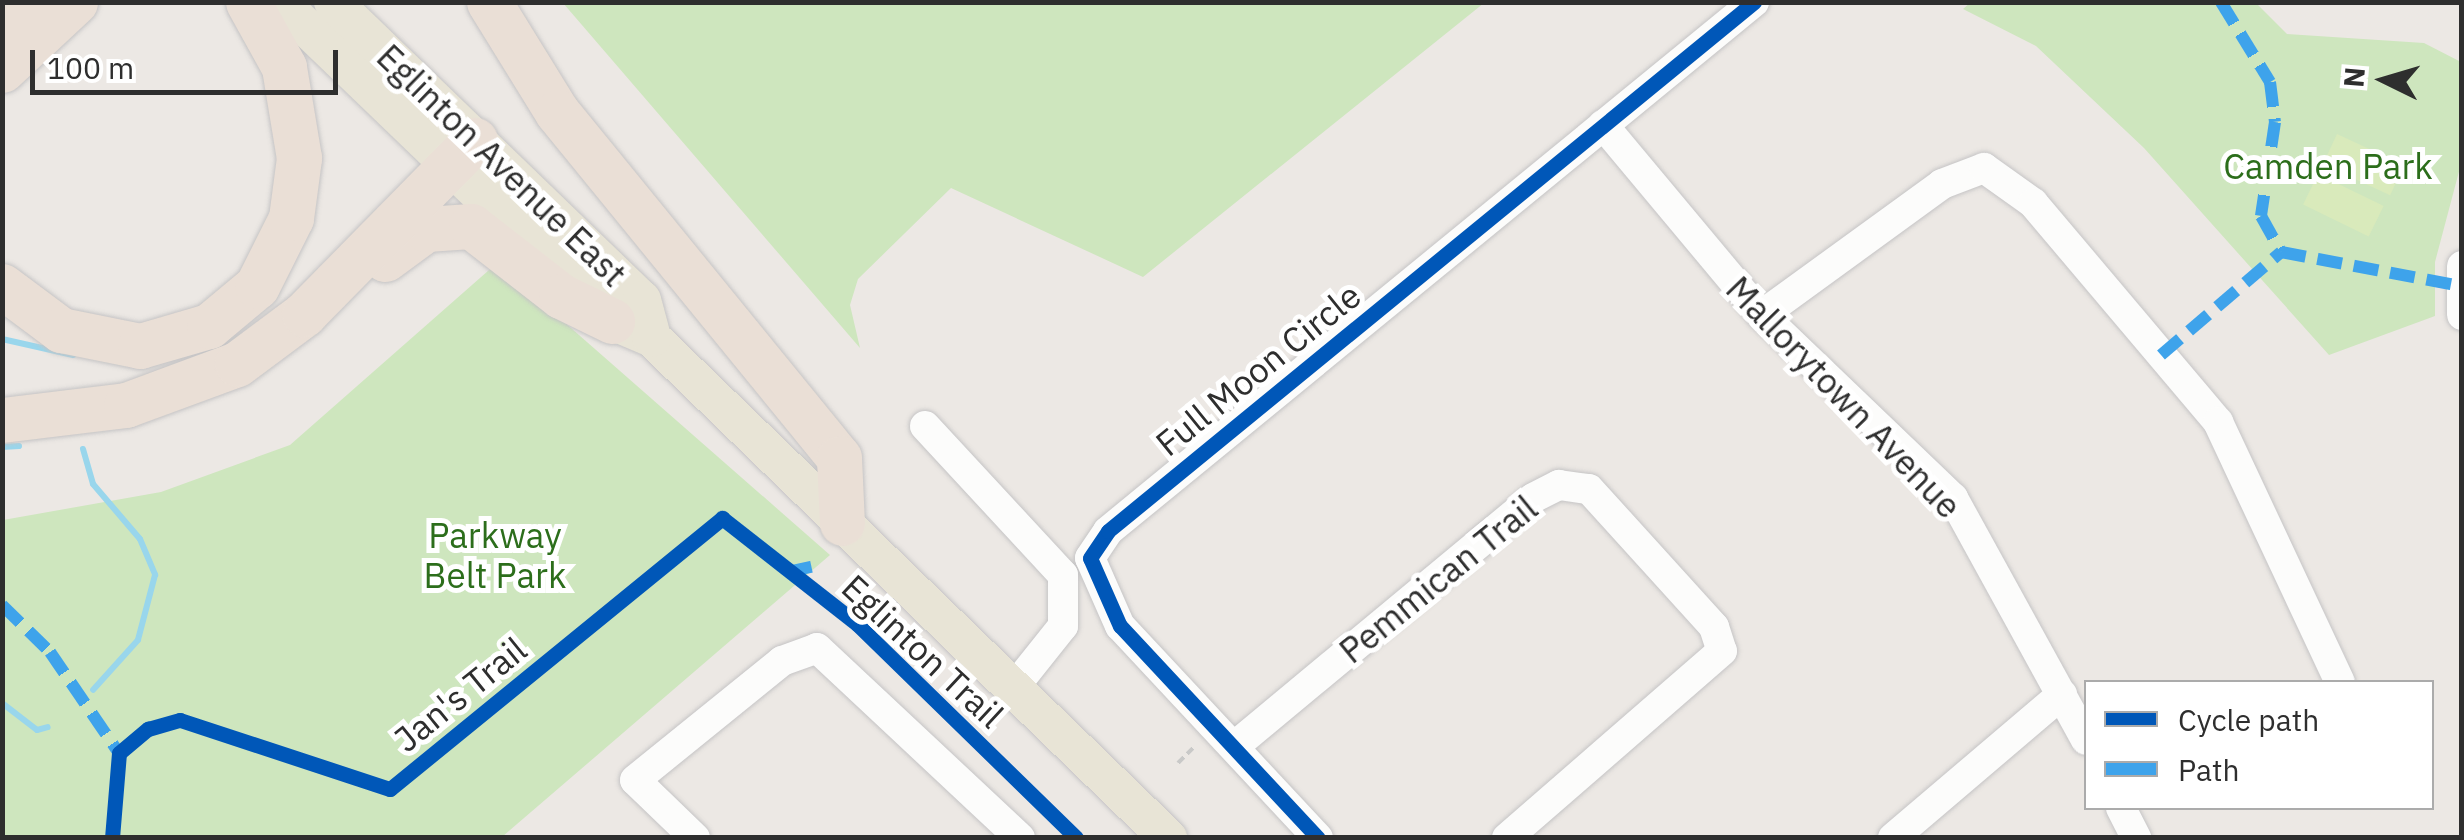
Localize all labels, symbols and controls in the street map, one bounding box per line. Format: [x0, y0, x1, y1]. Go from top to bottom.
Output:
scale bar [35, 30, 342, 92]
north arrow [2334, 30, 2434, 130]
street label: Eglinton Avenue East [369, 35, 635, 295]
text: 100 m [47, 48, 134, 87]
text: N [2334, 66, 2373, 89]
park label: Camden Park [2223, 145, 2433, 187]
street label: Mallorytown Avenue [1718, 267, 1970, 527]
street label: Full Moon Circle [1147, 274, 1369, 464]
street label: Pemmican Trail [1331, 486, 1545, 672]
park label: Parkway Belt Park [424, 514, 566, 596]
street label: Eglinton Trail [834, 566, 1012, 736]
street label: Jan's Trail [385, 628, 535, 760]
legend [2084, 680, 2434, 810]
text: Cycle path [2178, 700, 2319, 739]
text: Path [2178, 750, 2239, 789]

